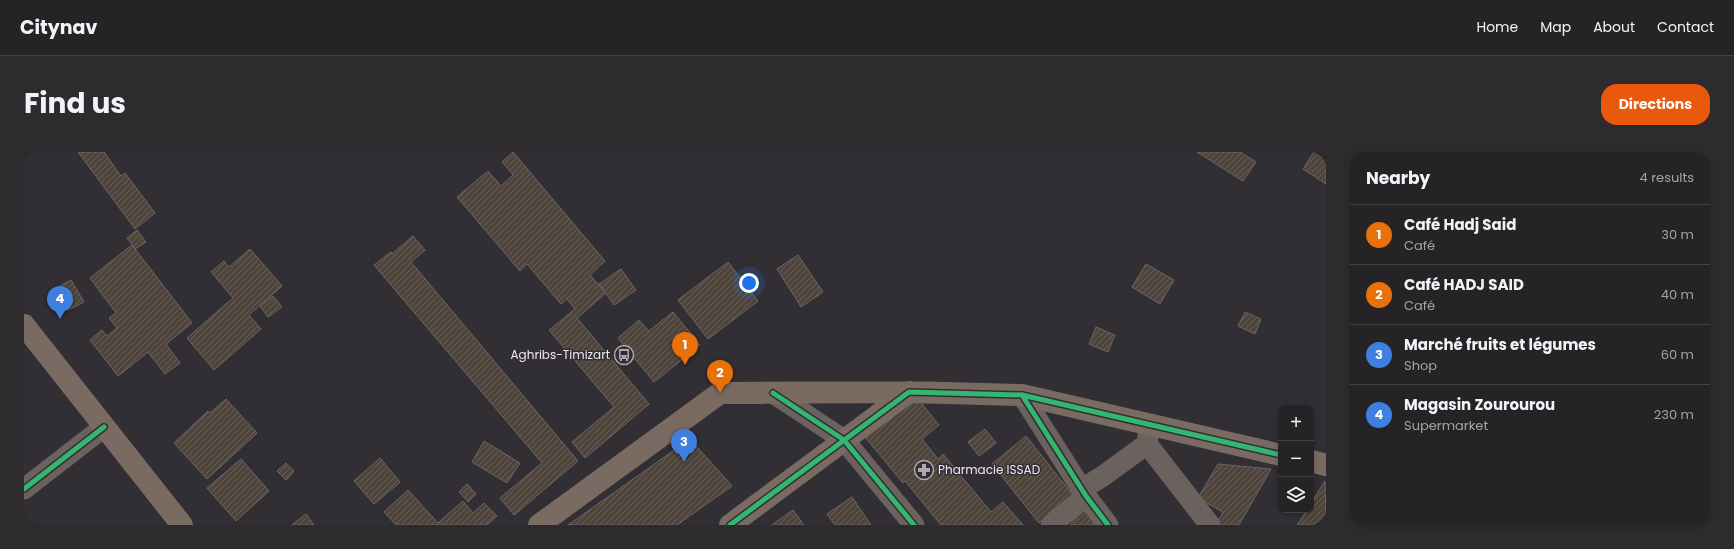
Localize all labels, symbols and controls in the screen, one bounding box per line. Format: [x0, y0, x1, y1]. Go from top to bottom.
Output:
text: Citynav [20, 14, 97, 41]
text: Home [1476, 17, 1518, 37]
text: Map [1540, 17, 1571, 37]
text: About [1593, 17, 1635, 37]
text: Contact [1657, 17, 1714, 37]
text: Find us [24, 84, 126, 123]
button: Directions [1601, 84, 1710, 125]
text: Nearby [1366, 166, 1430, 190]
text: 4 results [1640, 168, 1694, 187]
text: Café Hadj Said [1404, 214, 1516, 235]
text: 1 [1377, 225, 1381, 244]
text: 30 m [1661, 225, 1694, 244]
text: Café [1404, 236, 1435, 255]
your location [739, 273, 759, 293]
text: Café HADJ SAID [1404, 274, 1524, 295]
text: 2 [1375, 285, 1383, 304]
text: 40 m [1661, 285, 1694, 304]
pin: 4 [47, 286, 73, 319]
text: Café [1404, 296, 1435, 315]
pin: 1 [672, 332, 698, 365]
text: Marché fruits et légumes [1404, 334, 1596, 355]
bus stop icon: Aghribs-Timizart [613, 344, 635, 366]
text: 3 [1375, 345, 1383, 364]
text: 60 m [1661, 345, 1694, 364]
place label: Aghribs-Timizart [511, 346, 610, 363]
text: Shop [1404, 356, 1437, 375]
pin: 2 [707, 360, 733, 393]
text: Magasin Zourourou [1404, 394, 1555, 415]
map controls [1278, 405, 1314, 513]
button: + [1278, 405, 1314, 441]
text: 4 [1375, 405, 1383, 424]
text: 230 m [1654, 405, 1694, 424]
text: Supermarket [1404, 416, 1488, 435]
pin: 3 [671, 429, 697, 462]
button: − [1278, 441, 1314, 477]
pharmacy icon: Pharmacie ISSAD [913, 459, 935, 481]
place label: Pharmacie ISSAD [938, 461, 1040, 478]
button: layers [1278, 477, 1314, 513]

